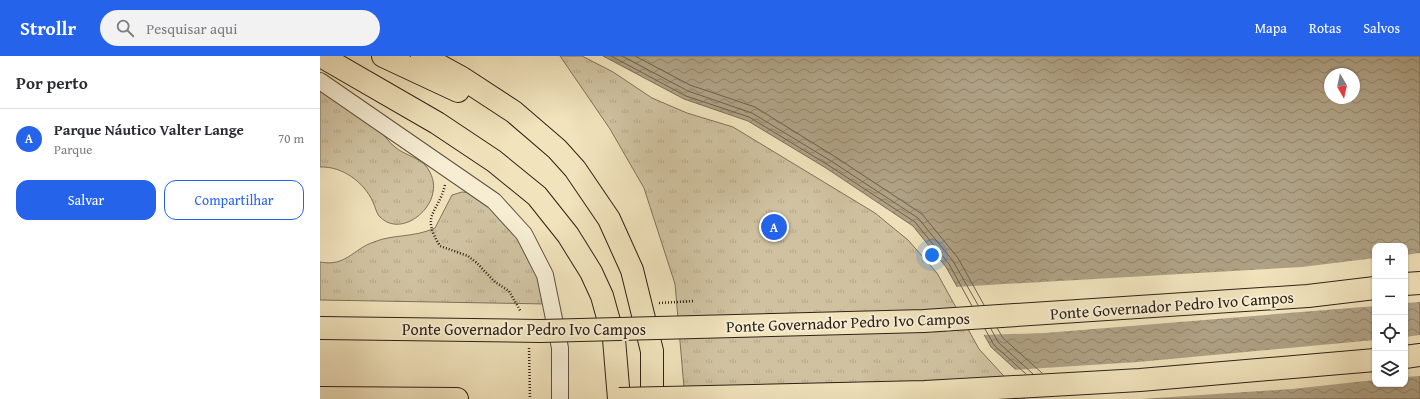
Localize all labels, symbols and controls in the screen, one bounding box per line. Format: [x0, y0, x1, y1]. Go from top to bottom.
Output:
search box [100, 10, 380, 46]
text: Strollr [20, 14, 76, 42]
icon: search [114, 17, 136, 39]
text: Pesquisar aqui [146, 18, 237, 39]
text: Mapa [1255, 18, 1287, 38]
text: Rotas [1309, 18, 1341, 38]
text: Salvos [1363, 18, 1400, 38]
north arrow [1324, 68, 1360, 104]
text: Por perto [16, 70, 88, 95]
text: Parque Náutico Valter Lange [54, 119, 244, 140]
text: A [25, 129, 33, 148]
text: 70 m [278, 129, 304, 148]
text: Parque [54, 140, 92, 159]
button: Salvar [16, 180, 156, 220]
button: Compartilhar [164, 180, 304, 220]
pin: A [761, 212, 787, 242]
map controls [1372, 243, 1408, 387]
button: + [1372, 243, 1408, 279]
your location [922, 245, 942, 265]
button: − [1372, 279, 1408, 315]
street label: Ponte Governador Pedro Ivo Campos [1049, 285, 1295, 325]
street label: Ponte Governador Pedro Ivo Campos [726, 306, 970, 338]
button: locate [1372, 315, 1408, 351]
street label: Ponte Governador Pedro Ivo Campos [402, 317, 646, 341]
button: layers [1372, 351, 1408, 387]

